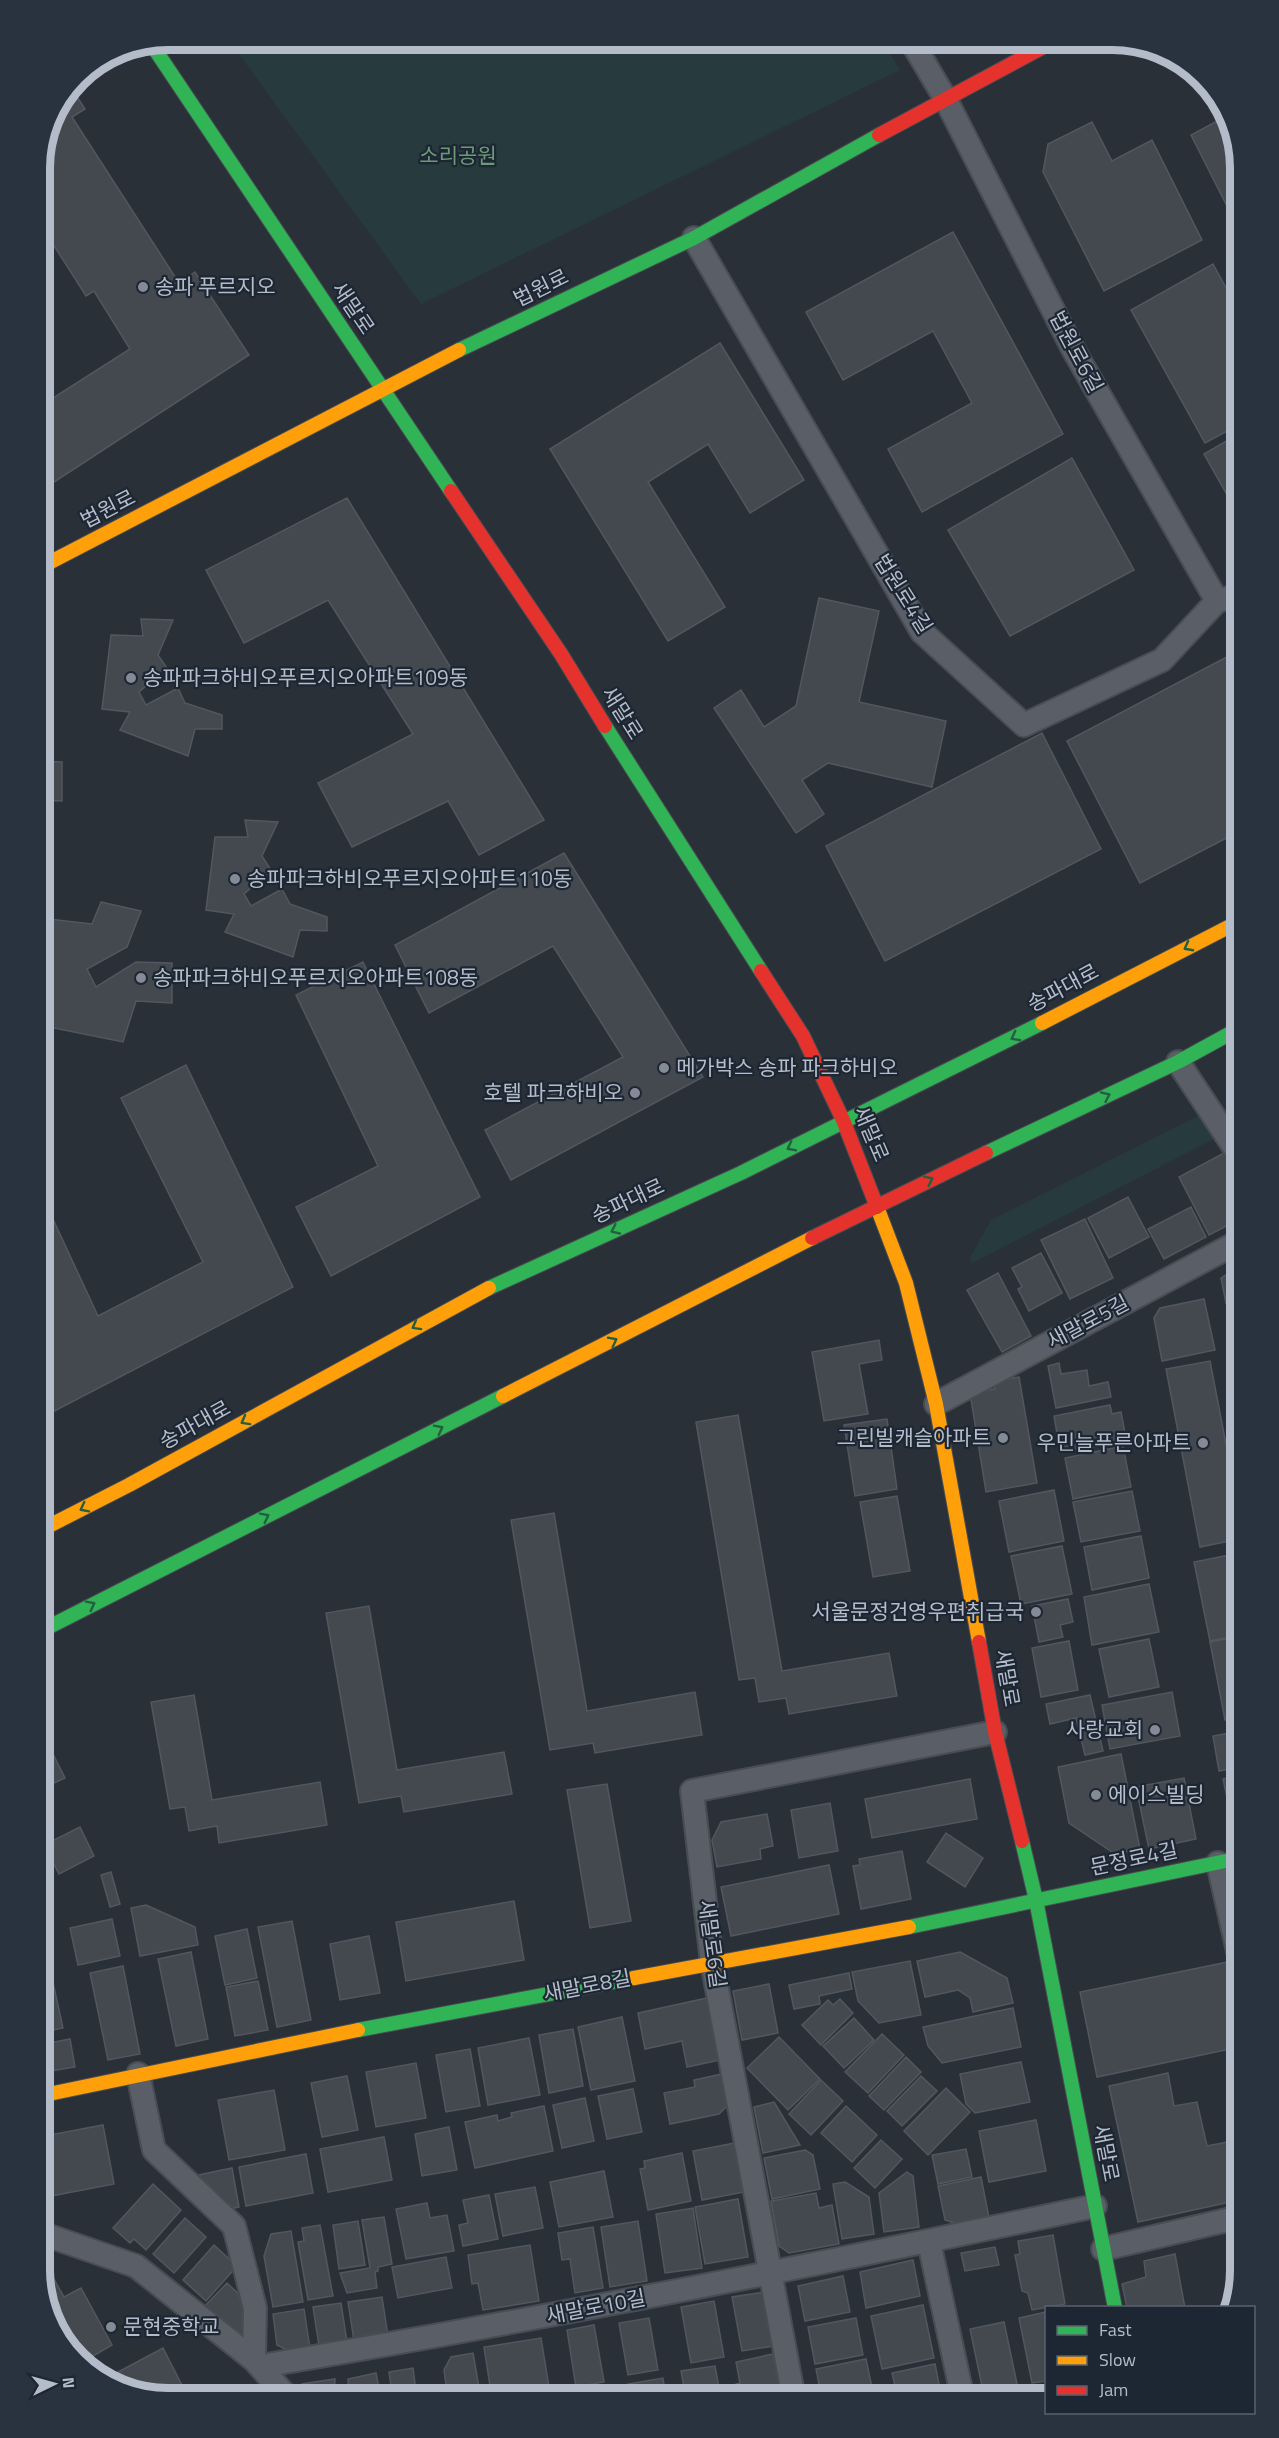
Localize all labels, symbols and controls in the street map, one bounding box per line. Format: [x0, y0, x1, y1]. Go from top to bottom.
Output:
park label: 소리공원 [419, 139, 497, 171]
street label: 법원로 [507, 260, 574, 314]
place label: 송파 푸르지오 [155, 270, 276, 302]
street label: 새말로 [324, 274, 383, 340]
marker: 송파 푸르지오 [136, 280, 150, 294]
street label: 법원로6길 [1042, 305, 1112, 398]
street label: 법원로 [74, 481, 141, 536]
street label: 법원로4길 [867, 547, 941, 640]
place label: 송파파크하비오푸르지오아파트109동 [143, 661, 468, 693]
marker: 송파파크하비오푸르지오아파트109동 [124, 671, 138, 685]
street label: 새말로 [594, 679, 652, 746]
place label: 송파파크하비오푸르지오아파트110동 [247, 862, 572, 894]
marker: 송파파크하비오푸르지오아파트110동 [228, 872, 242, 886]
one-way arrow [1183, 940, 1194, 951]
street label: 송파대로 [1021, 955, 1104, 1019]
place label: 송파파크하비오푸르지오아파트108동 [153, 961, 478, 993]
marker: 송파파크하비오푸르지오아파트108동 [134, 971, 148, 985]
one-way arrow [1011, 1030, 1021, 1041]
place label: 메가박스 송파 파크하비오 [676, 1051, 898, 1083]
marker: 메가박스 송파 파크하비오 [657, 1061, 671, 1075]
place label: 호텔 파크하비오 [483, 1076, 623, 1108]
marker: 호텔 파크하비오 [628, 1086, 642, 1100]
one-way arrow [1099, 1092, 1110, 1104]
street label: 새말로 [846, 1101, 898, 1167]
one-way arrow [787, 1140, 798, 1151]
street label: 송파대로 [586, 1169, 669, 1231]
one-way arrow [923, 1175, 934, 1187]
one-way arrow [610, 1223, 621, 1235]
street label: 새말로5길 [1041, 1286, 1134, 1356]
one-way arrow [412, 1319, 422, 1330]
one-way arrow [607, 1336, 618, 1348]
street label: 송파대로 [153, 1391, 236, 1457]
one-way arrow [241, 1414, 251, 1425]
place label: 그린빌캐슬아파트 [836, 1421, 991, 1453]
one-way arrow [433, 1425, 443, 1436]
place label: 우민늘푸른아파트 [1036, 1426, 1191, 1458]
marker: 그린빌캐슬아파트 [996, 1431, 1010, 1445]
marker: 우민늘푸른아파트 [1196, 1436, 1210, 1450]
one-way arrow [80, 1501, 91, 1512]
one-way arrow [259, 1513, 269, 1524]
place label: 서울문정건영우편취급국 [811, 1595, 1024, 1627]
one-way arrow [85, 1601, 96, 1613]
marker: 서울문정건영우편취급국 [1029, 1605, 1043, 1619]
street label: 새말로 [987, 1647, 1029, 1709]
place label: 사랑교회 [1066, 1713, 1143, 1745]
marker: 사랑교회 [1148, 1723, 1162, 1737]
place label: 에이스빌딩 [1108, 1778, 1205, 1810]
marker: 에이스빌딩 [1089, 1788, 1103, 1802]
street label: 문정로4길 [1087, 1833, 1181, 1883]
street label: 새말로6길 [691, 1898, 735, 1990]
street label: 새말로8길 [540, 1961, 634, 2009]
street label: 새말로 [1086, 2121, 1128, 2184]
street label: 새말로10길 [543, 2281, 648, 2331]
legend [1045, 2306, 1255, 2414]
place label: 문현중학교 [123, 2310, 220, 2342]
text: Fast [1099, 2316, 1132, 2343]
marker: 문현중학교 [104, 2320, 118, 2334]
text: Slow [1099, 2346, 1136, 2373]
north arrow [24, 2354, 84, 2414]
text: N [57, 2376, 81, 2389]
text: Jam [1099, 2376, 1128, 2403]

